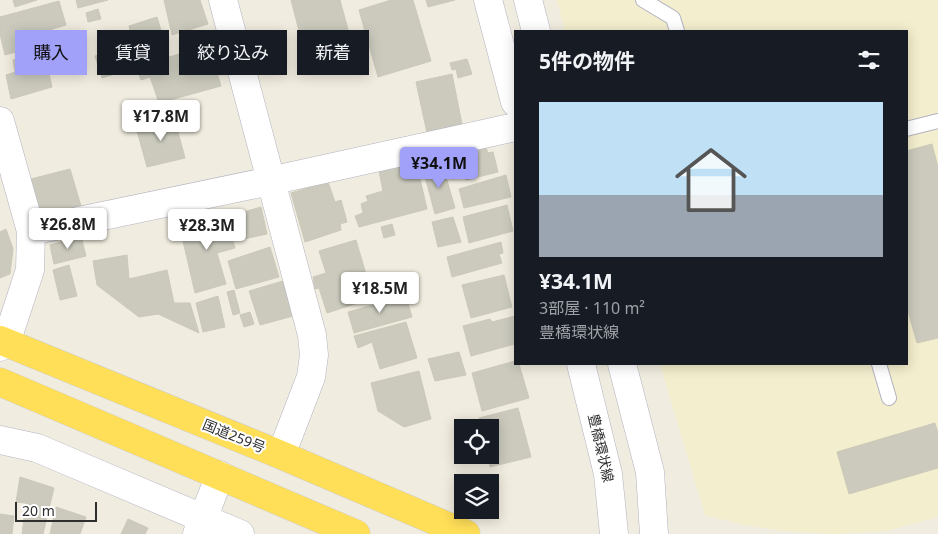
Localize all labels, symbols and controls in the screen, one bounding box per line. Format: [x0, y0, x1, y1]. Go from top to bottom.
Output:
chip: 購入 [15, 30, 87, 75]
chip: 賃貸 [97, 30, 169, 75]
chip: 絞り込み [179, 30, 287, 75]
chip: 新着 [297, 30, 369, 75]
icon: filters [855, 46, 883, 74]
text: 5件の物件 [539, 47, 635, 75]
pin: ¥17.8M [120, 100, 202, 142]
text: ¥17.8M [133, 105, 189, 127]
icon: home [666, 135, 756, 225]
pin: ¥34.1M [398, 146, 480, 189]
text: ¥34.1M [411, 152, 467, 174]
pin: ¥26.8M [27, 208, 109, 250]
pin: ¥28.3M [166, 208, 248, 251]
text: ¥26.8M [40, 213, 96, 235]
text: ¥28.3M [179, 214, 235, 236]
text: ¥34.1M [539, 267, 613, 295]
pin: ¥18.5M [339, 272, 421, 314]
text: ¥18.5M [352, 277, 408, 299]
text: 3部屋 · 110 m² [539, 297, 645, 319]
text: 豊橋環状線 [539, 321, 619, 343]
street label: 豊橋環状線 [584, 412, 619, 484]
street label: 国道259号 [200, 414, 268, 457]
map controls [454, 419, 499, 519]
button: locate [454, 419, 499, 464]
button: layers [454, 474, 499, 519]
scale bar [15, 499, 98, 522]
text: 20 m [22, 501, 55, 520]

